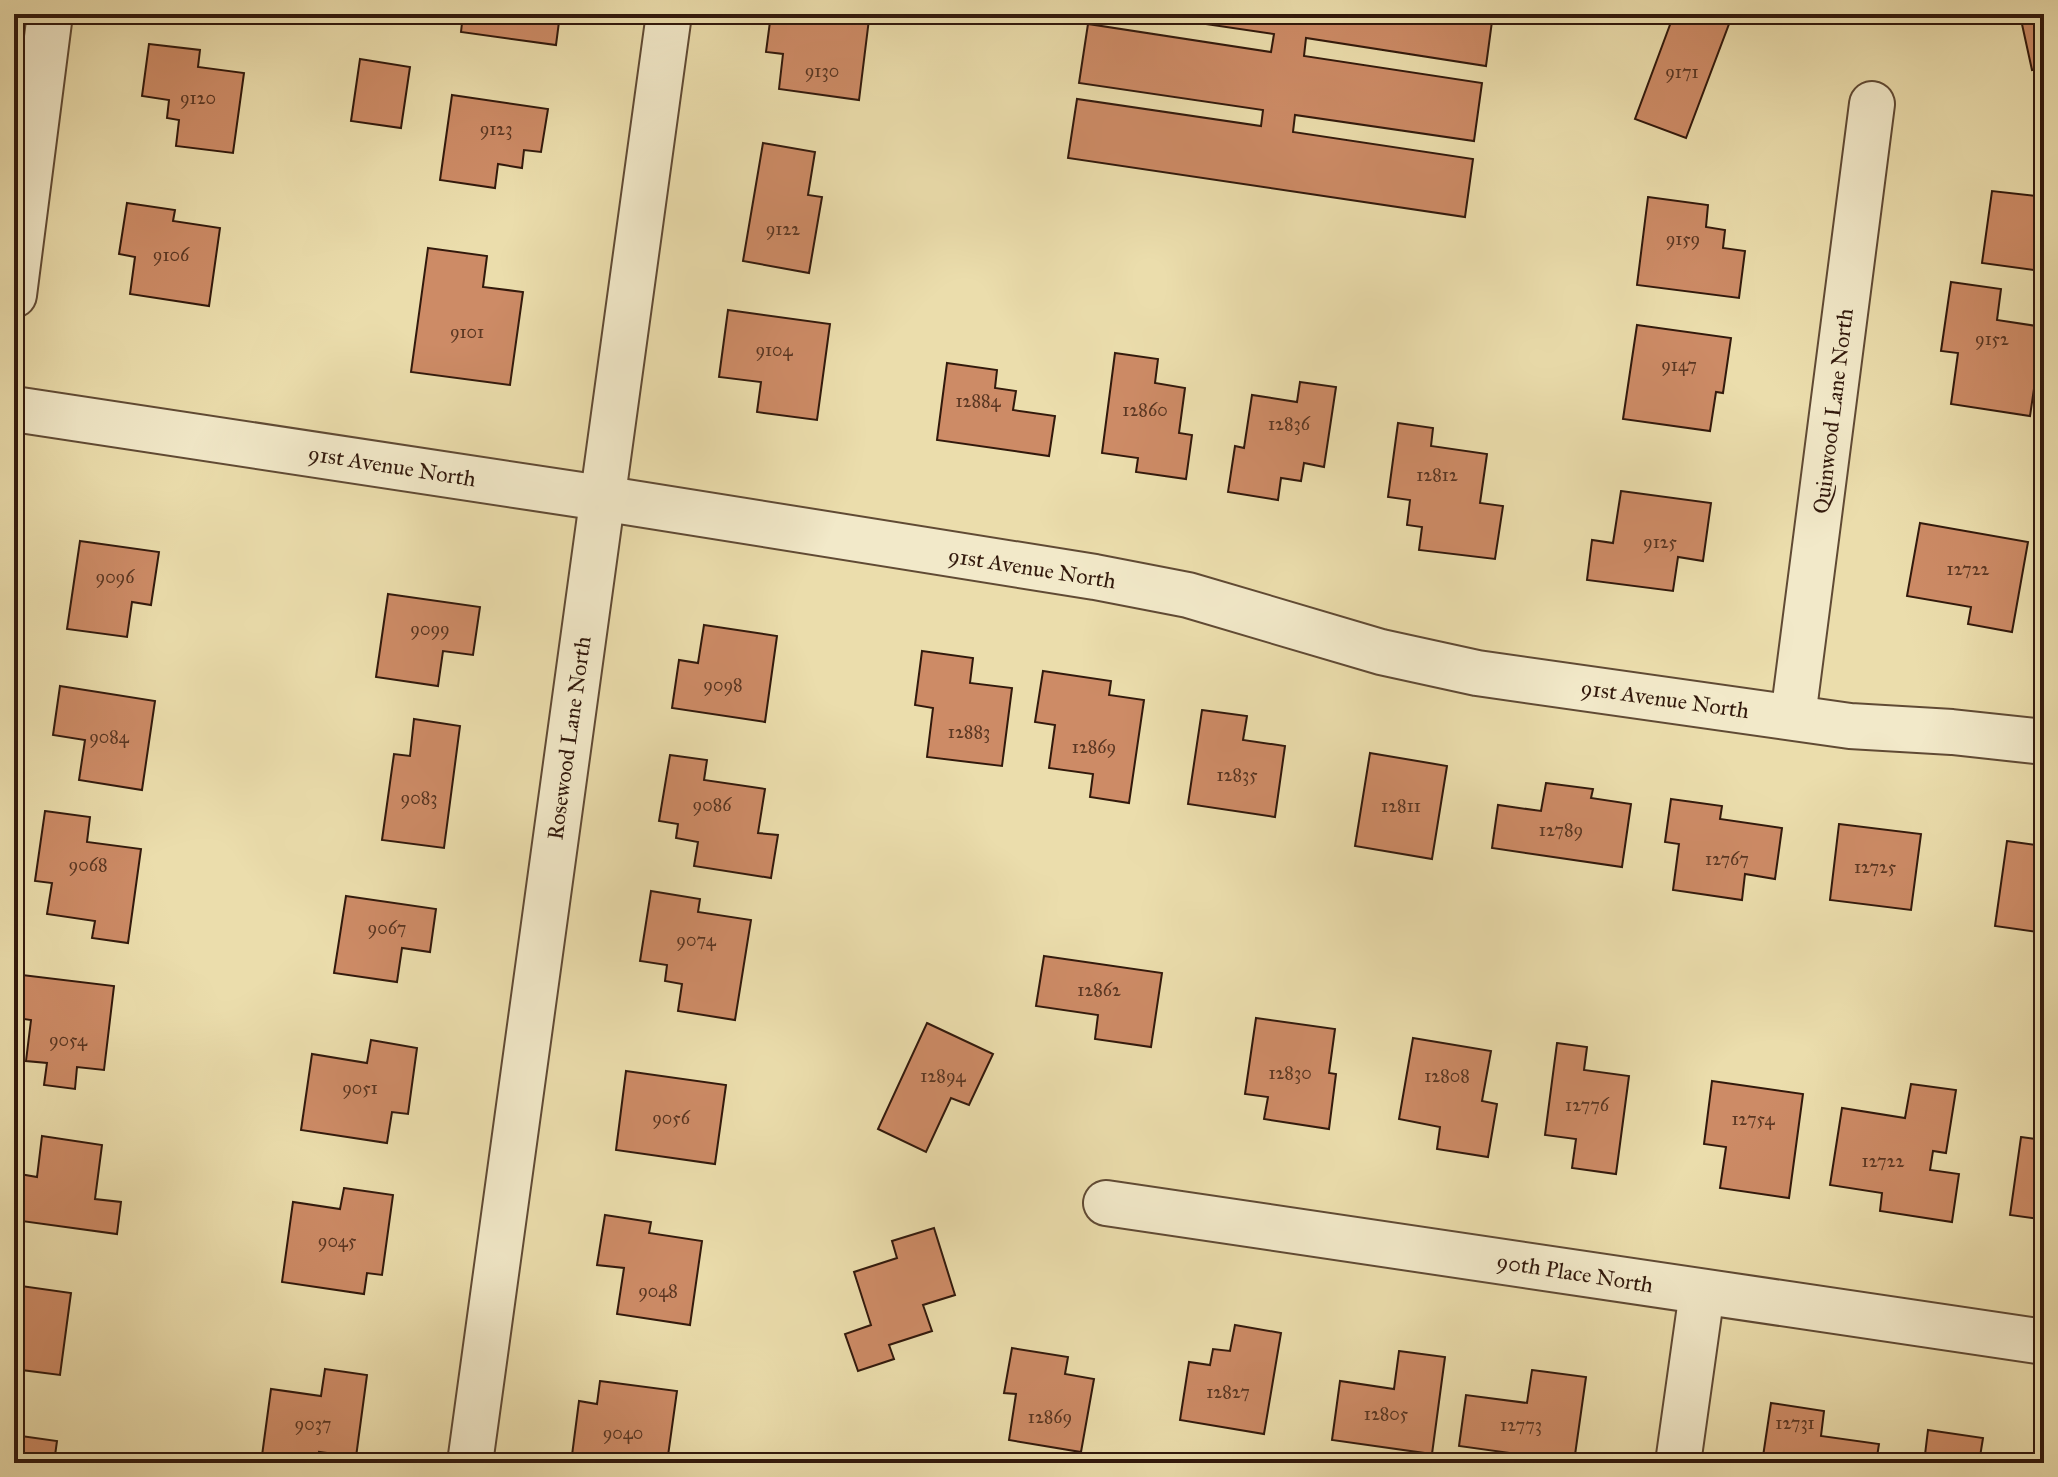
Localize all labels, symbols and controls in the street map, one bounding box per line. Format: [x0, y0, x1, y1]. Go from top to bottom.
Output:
house number: 9130 [805, 60, 839, 82]
house number: 9171 [1665, 61, 1699, 83]
house number: 9120 [180, 87, 216, 109]
house number: 9123 [480, 118, 512, 140]
house number: 9122 [766, 218, 800, 240]
house number: 9159 [1666, 228, 1700, 250]
house number: 9106 [153, 244, 190, 266]
street label: Quinwood Lane North [1807, 307, 1859, 515]
house number: 9101 [450, 321, 484, 343]
house number: 9152 [1975, 328, 2009, 350]
house number: 9104 [755, 339, 794, 361]
house number: 9147 [1661, 354, 1697, 376]
house number: 12884 [955, 390, 1002, 412]
house number: 12860 [1122, 399, 1168, 421]
house number: 12836 [1268, 413, 1311, 435]
street label: 91st Avenue North [306, 439, 478, 493]
house number: 12812 [1416, 464, 1458, 486]
house number: 9125 [1643, 531, 1678, 553]
street label: 91st Avenue North [946, 541, 1118, 595]
house number: 12722 [1947, 558, 1990, 580]
house number: 9096 [95, 566, 135, 588]
house number: 9099 [410, 618, 450, 640]
street label: Rosewood Lane North [541, 634, 597, 842]
house number: 9098 [703, 674, 743, 696]
street label: 91st Avenue North [1579, 674, 1751, 724]
house number: 12883 [948, 721, 990, 743]
house number: 9084 [89, 726, 130, 748]
house number: 12869 [1072, 736, 1116, 758]
house number: 12835 [1216, 764, 1258, 786]
house number: 9083 [401, 787, 437, 809]
house number: 9086 [693, 794, 732, 816]
house number: 12811 [1381, 795, 1421, 817]
house number: 12789 [1539, 819, 1583, 841]
house number: 12767 [1705, 848, 1749, 870]
house number: 9068 [69, 854, 107, 876]
house number: 12725 [1854, 856, 1897, 878]
house number: 9067 [368, 917, 406, 939]
house number: 9074 [676, 929, 717, 951]
house number: 12862 [1077, 979, 1121, 1001]
house number: 9054 [49, 1029, 88, 1051]
house number: 12830 [1268, 1062, 1312, 1084]
house number: 12894 [920, 1065, 967, 1087]
house number: 12808 [1424, 1065, 1470, 1087]
house number: 9051 [342, 1077, 378, 1099]
house number: 12776 [1565, 1094, 1610, 1116]
house number: 9056 [652, 1107, 691, 1129]
house number: 12754 [1731, 1108, 1775, 1130]
house number: 12722 [1862, 1150, 1905, 1172]
house number: 9045 [318, 1230, 357, 1252]
street label: 90th Place North [1495, 1247, 1655, 1299]
house number: 9048 [638, 1280, 678, 1302]
house number: 12827 [1206, 1381, 1250, 1403]
house number: 12805 [1364, 1403, 1409, 1425]
house number: 12869 [1028, 1406, 1072, 1428]
house number: 12731 [1775, 1412, 1815, 1434]
house number: 9037 [295, 1413, 331, 1435]
house number: 12773 [1500, 1414, 1542, 1436]
house number: 9040 [603, 1422, 643, 1444]

